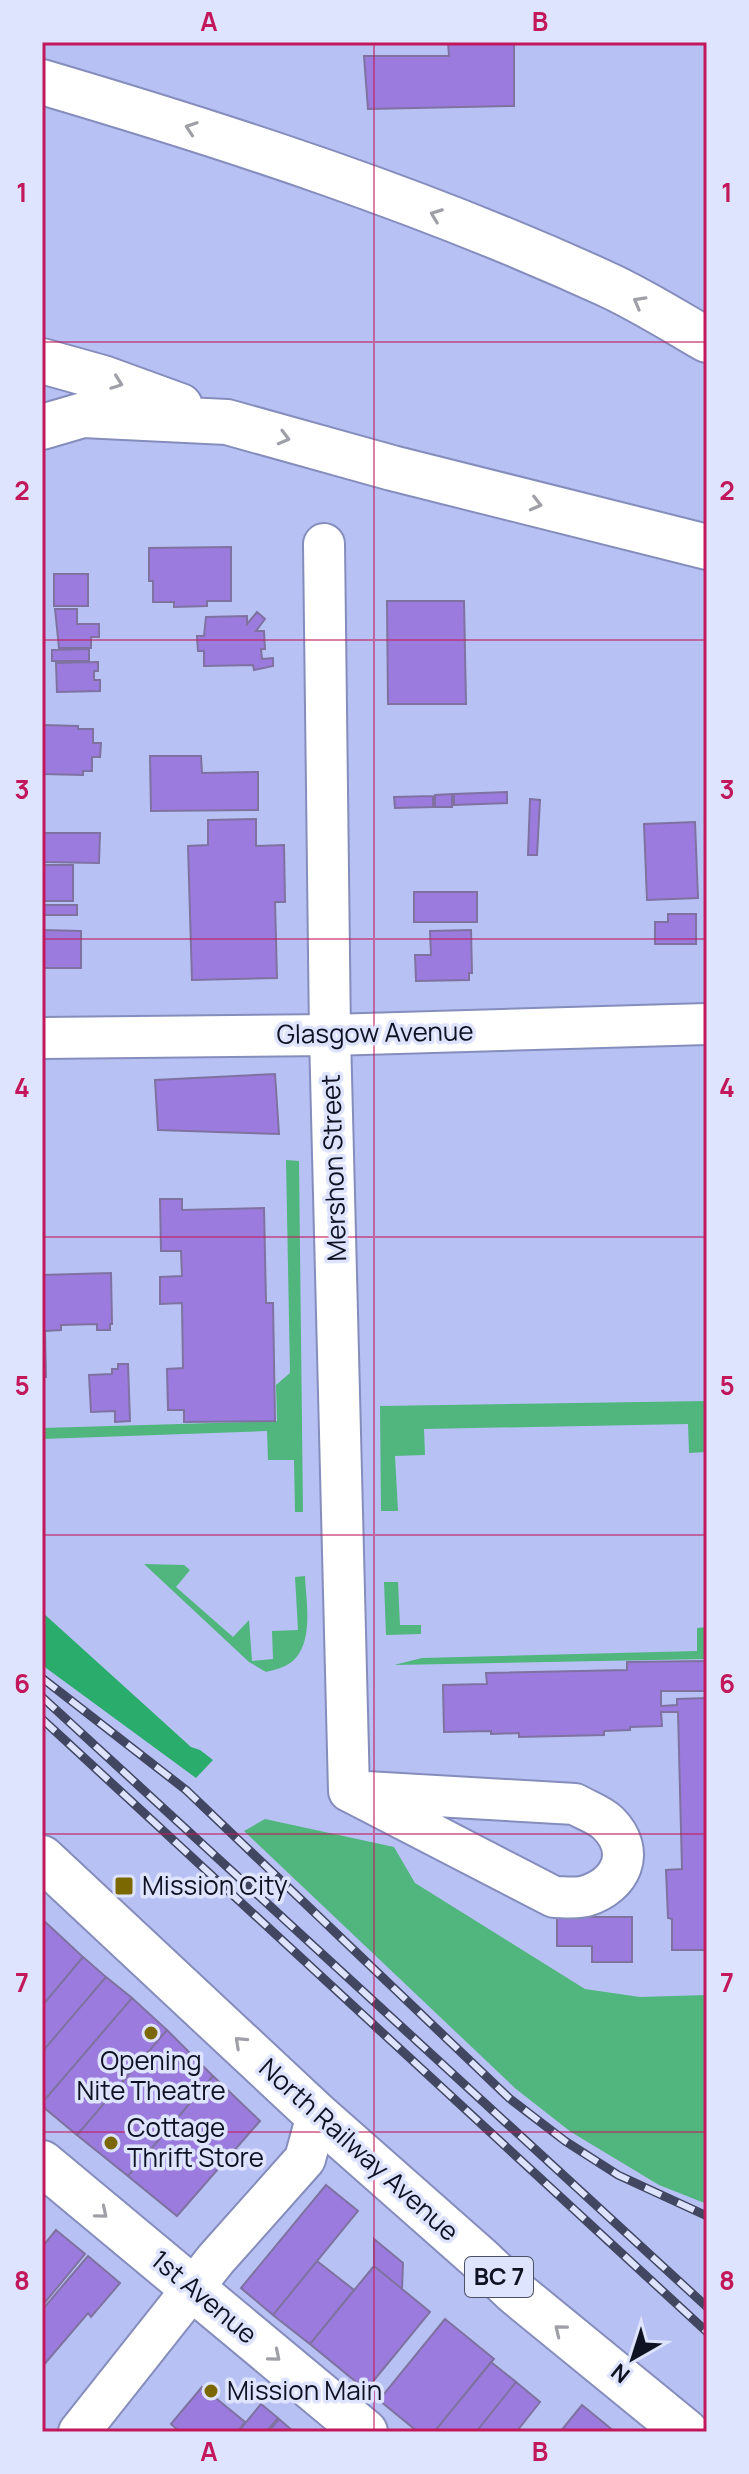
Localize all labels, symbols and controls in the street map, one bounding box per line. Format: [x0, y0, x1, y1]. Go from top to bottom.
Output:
text: A [200, 3, 218, 39]
text: B [532, 3, 548, 39]
one-way arrow [185, 122, 199, 138]
text: 1 [16, 174, 28, 210]
text: 1 [721, 174, 733, 210]
one-way arrow [430, 208, 444, 225]
one-way arrow [633, 296, 647, 312]
one-way arrow [109, 373, 123, 390]
one-way arrow [276, 429, 290, 446]
text: 2 [14, 472, 30, 508]
text: 2 [719, 472, 735, 508]
one-way arrow [528, 494, 542, 511]
text: 3 [14, 771, 30, 807]
text: 3 [719, 771, 735, 807]
street label: Glasgow Avenue [276, 1012, 474, 1052]
text: 4 [14, 1069, 30, 1105]
text: 4 [719, 1069, 735, 1105]
street label: Mershon Street [312, 1074, 354, 1262]
text: 5 [14, 1367, 30, 1403]
text: 5 [719, 1367, 735, 1403]
text: 6 [14, 1665, 30, 1701]
text: 6 [719, 1665, 735, 1701]
place label: Mission City [142, 1867, 288, 1903]
marker: Mission City [113, 1875, 135, 1897]
text: 7 [15, 1964, 29, 2000]
text: 7 [720, 1964, 734, 2000]
marker: Opening Nite Theatre [142, 2024, 160, 2042]
one-way arrow [234, 2038, 249, 2052]
place label: Opening Nite Theatre [76, 2042, 226, 2108]
street label: North Railway Avenue [252, 2050, 467, 2249]
place label: Cottage Thrift Store [127, 2109, 264, 2175]
marker: Cottage Thrift Store [102, 2134, 120, 2152]
one-way arrow [93, 2203, 107, 2218]
street label: 1st Avenue [144, 2241, 265, 2351]
road number: BC 7 [465, 2257, 533, 2297]
text: 8 [14, 2262, 30, 2298]
text: 8 [719, 2262, 735, 2298]
north arrow [593, 2318, 673, 2398]
one-way arrow [555, 2325, 570, 2339]
one-way arrow [266, 2346, 280, 2361]
text: N [605, 2357, 636, 2390]
place label: Mission Main [227, 2372, 382, 2408]
marker: Mission Main [202, 2382, 220, 2400]
text: A [200, 2433, 218, 2469]
text: B [532, 2433, 548, 2469]

